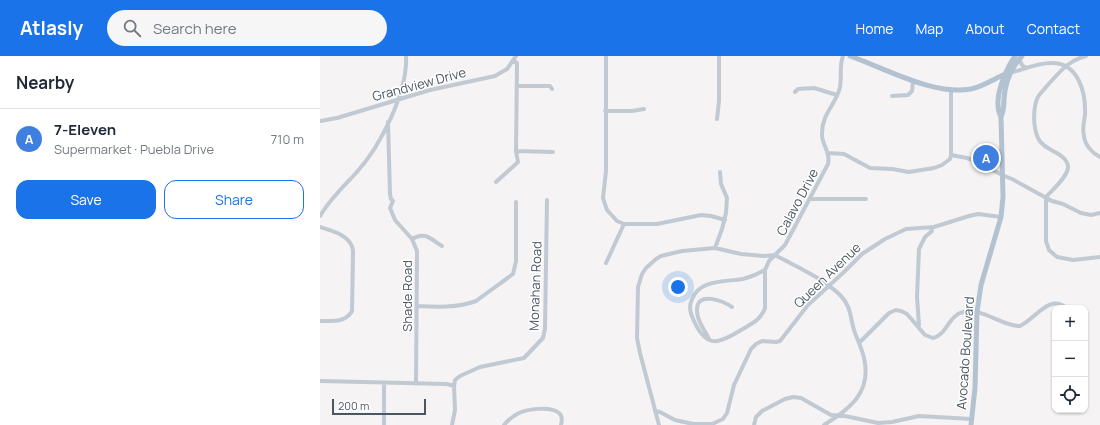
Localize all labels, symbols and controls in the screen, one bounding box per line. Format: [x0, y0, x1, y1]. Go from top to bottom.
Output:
search box [107, 10, 387, 46]
text: Atlasly [20, 15, 83, 41]
icon: search [121, 17, 143, 39]
text: Search here [153, 18, 236, 39]
text: Home [856, 19, 893, 38]
text: Map [915, 19, 943, 38]
text: About [965, 19, 1005, 38]
text: Contact [1027, 19, 1080, 38]
street label: Grandview Drive [370, 63, 468, 105]
text: Nearby [16, 71, 74, 94]
text: 7-Eleven [54, 119, 116, 140]
text: A [25, 130, 33, 148]
text: 710 m [271, 130, 304, 148]
text: Supermarket · Puebla Drive [54, 140, 214, 158]
pin: A [973, 143, 999, 173]
street label: Calavo Drive [772, 165, 822, 239]
button: Save [16, 180, 156, 219]
button: Share [164, 180, 304, 219]
street label: Queen Avenue [789, 238, 865, 312]
street label: Monahan Road [524, 241, 546, 331]
street label: Shade Road [398, 260, 416, 332]
your location [668, 277, 688, 297]
street label: Avocado Boulevard [952, 296, 978, 410]
map controls [1052, 305, 1088, 413]
button: + [1052, 305, 1088, 341]
button: − [1052, 341, 1088, 377]
button: locate [1052, 377, 1088, 413]
scale bar [332, 397, 426, 416]
text: 200 m [338, 398, 369, 413]

